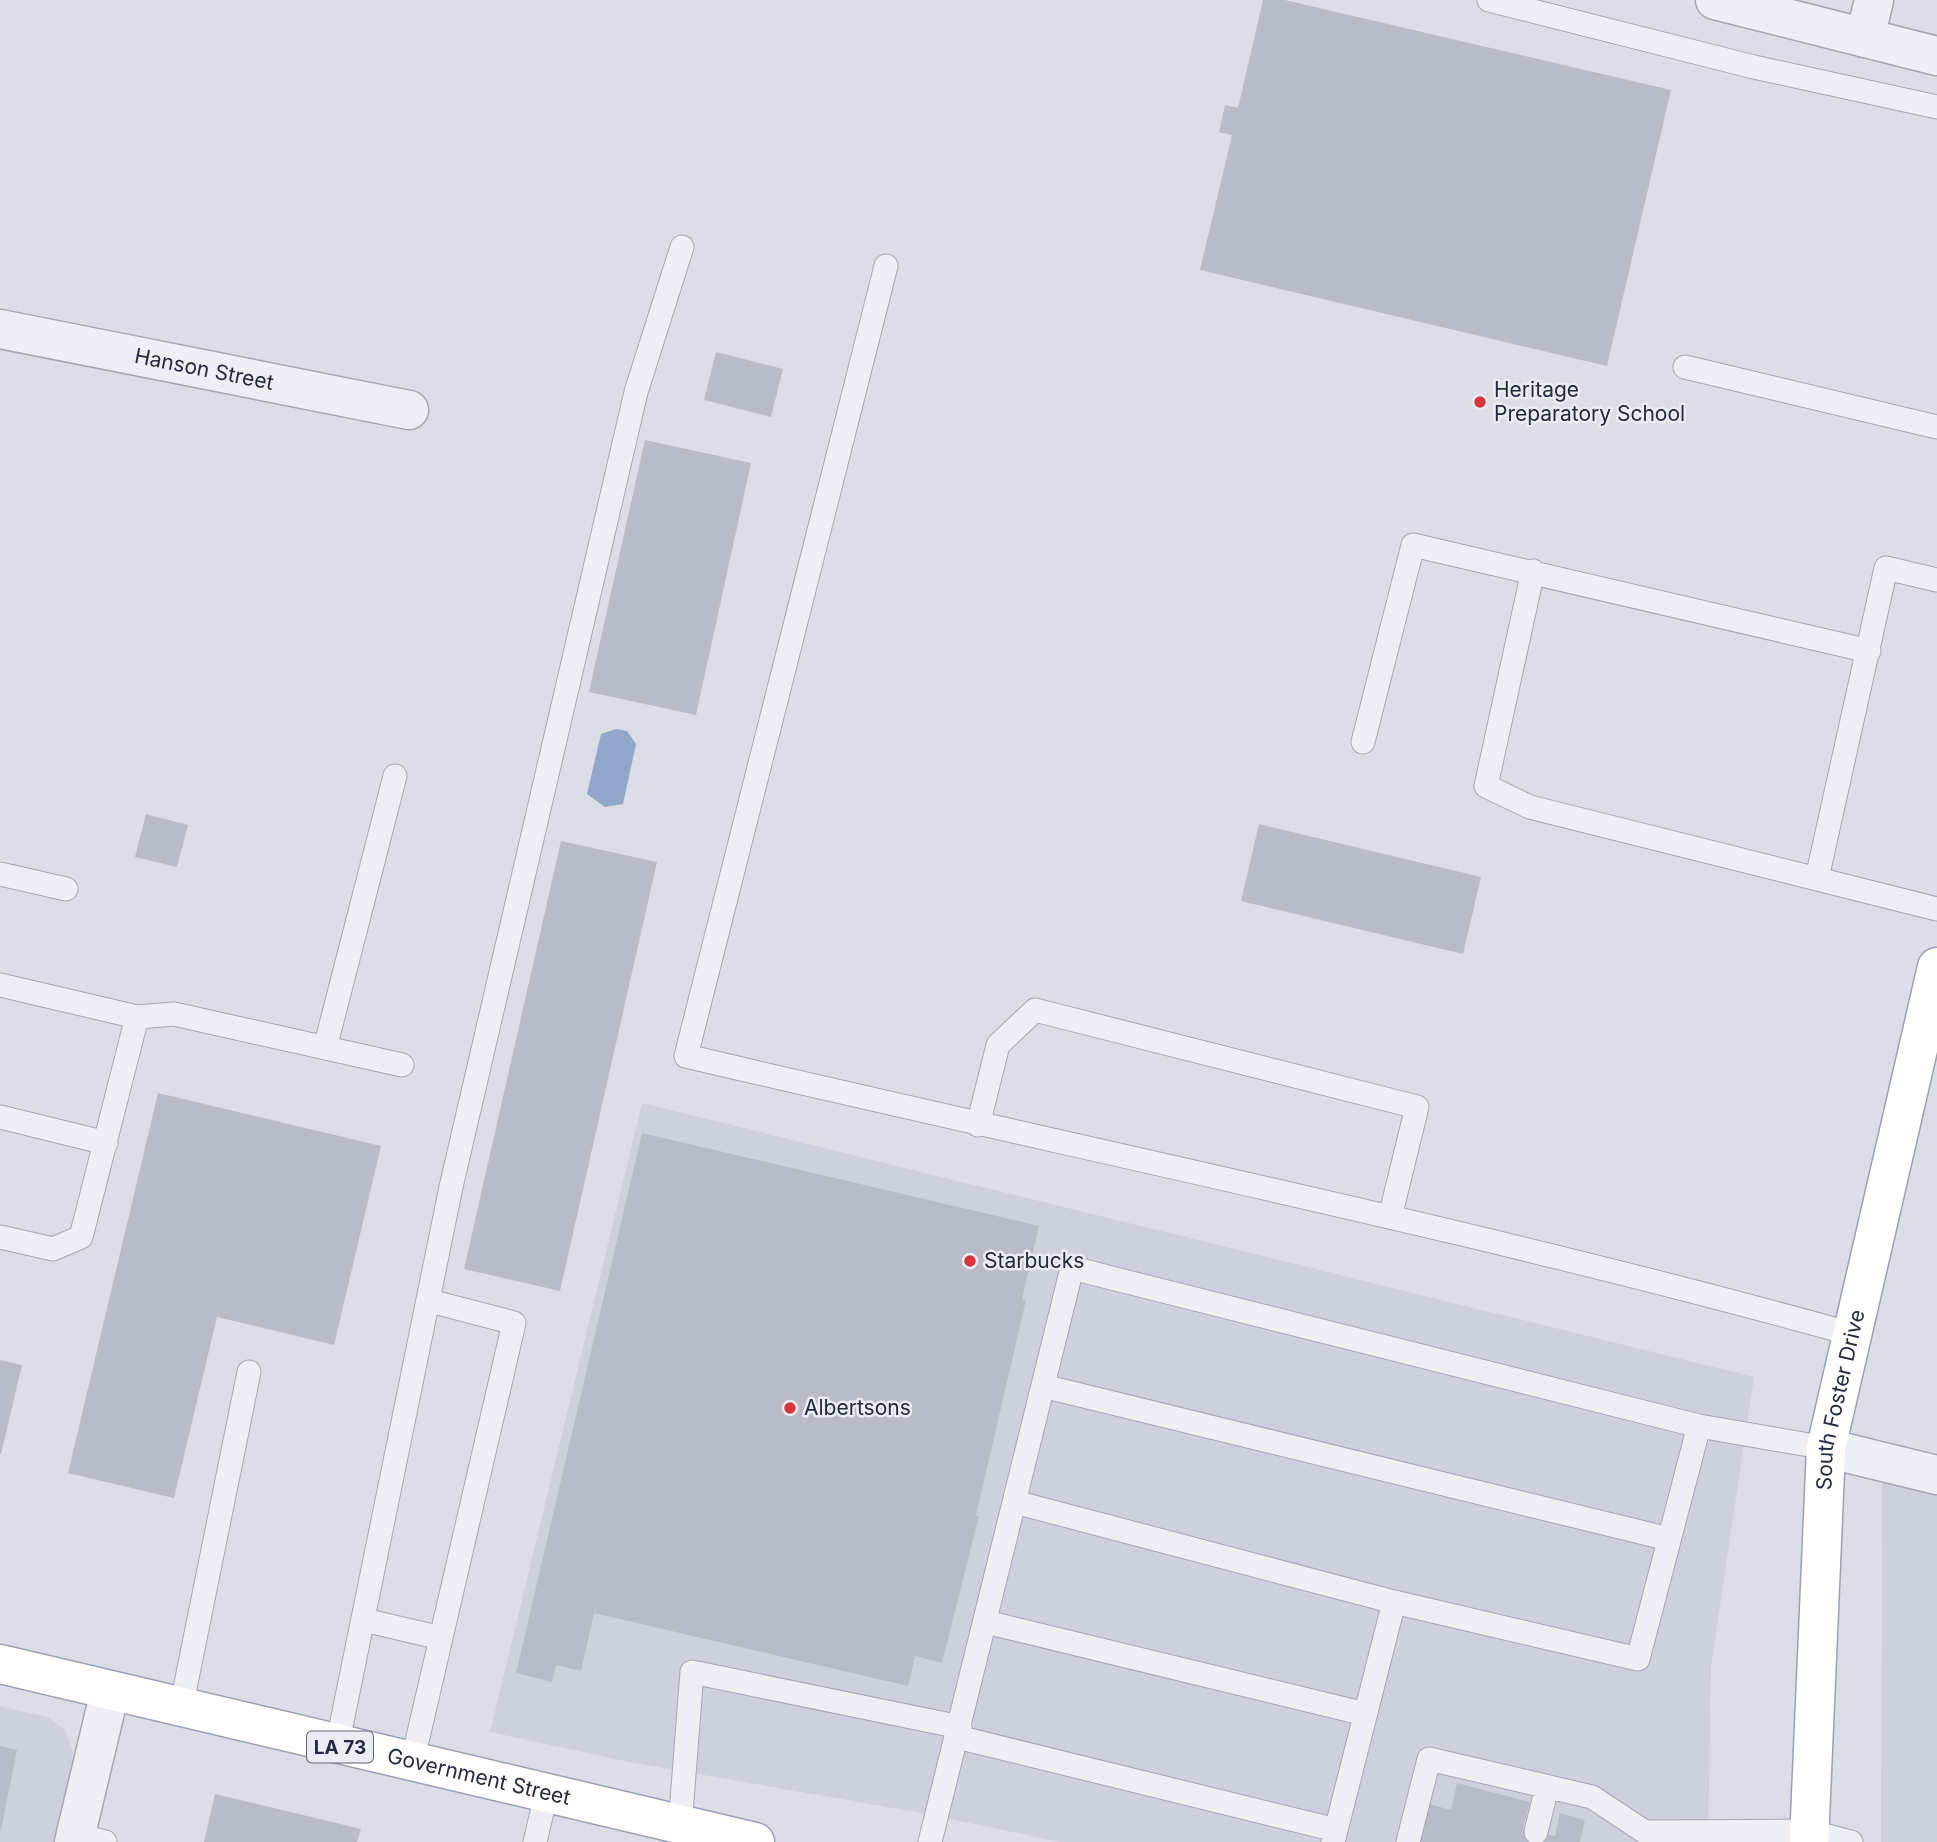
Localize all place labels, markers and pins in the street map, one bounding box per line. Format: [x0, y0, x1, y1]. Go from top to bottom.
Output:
place label: Heritage Preparatory School [1494, 377, 1685, 426]
marker: Heritage Preparatory School [1472, 394, 1488, 410]
place label: Starbucks [984, 1248, 1084, 1273]
marker: Starbucks [962, 1253, 978, 1269]
place label: Albertsons [804, 1395, 911, 1420]
marker: Albertsons [782, 1400, 798, 1416]

